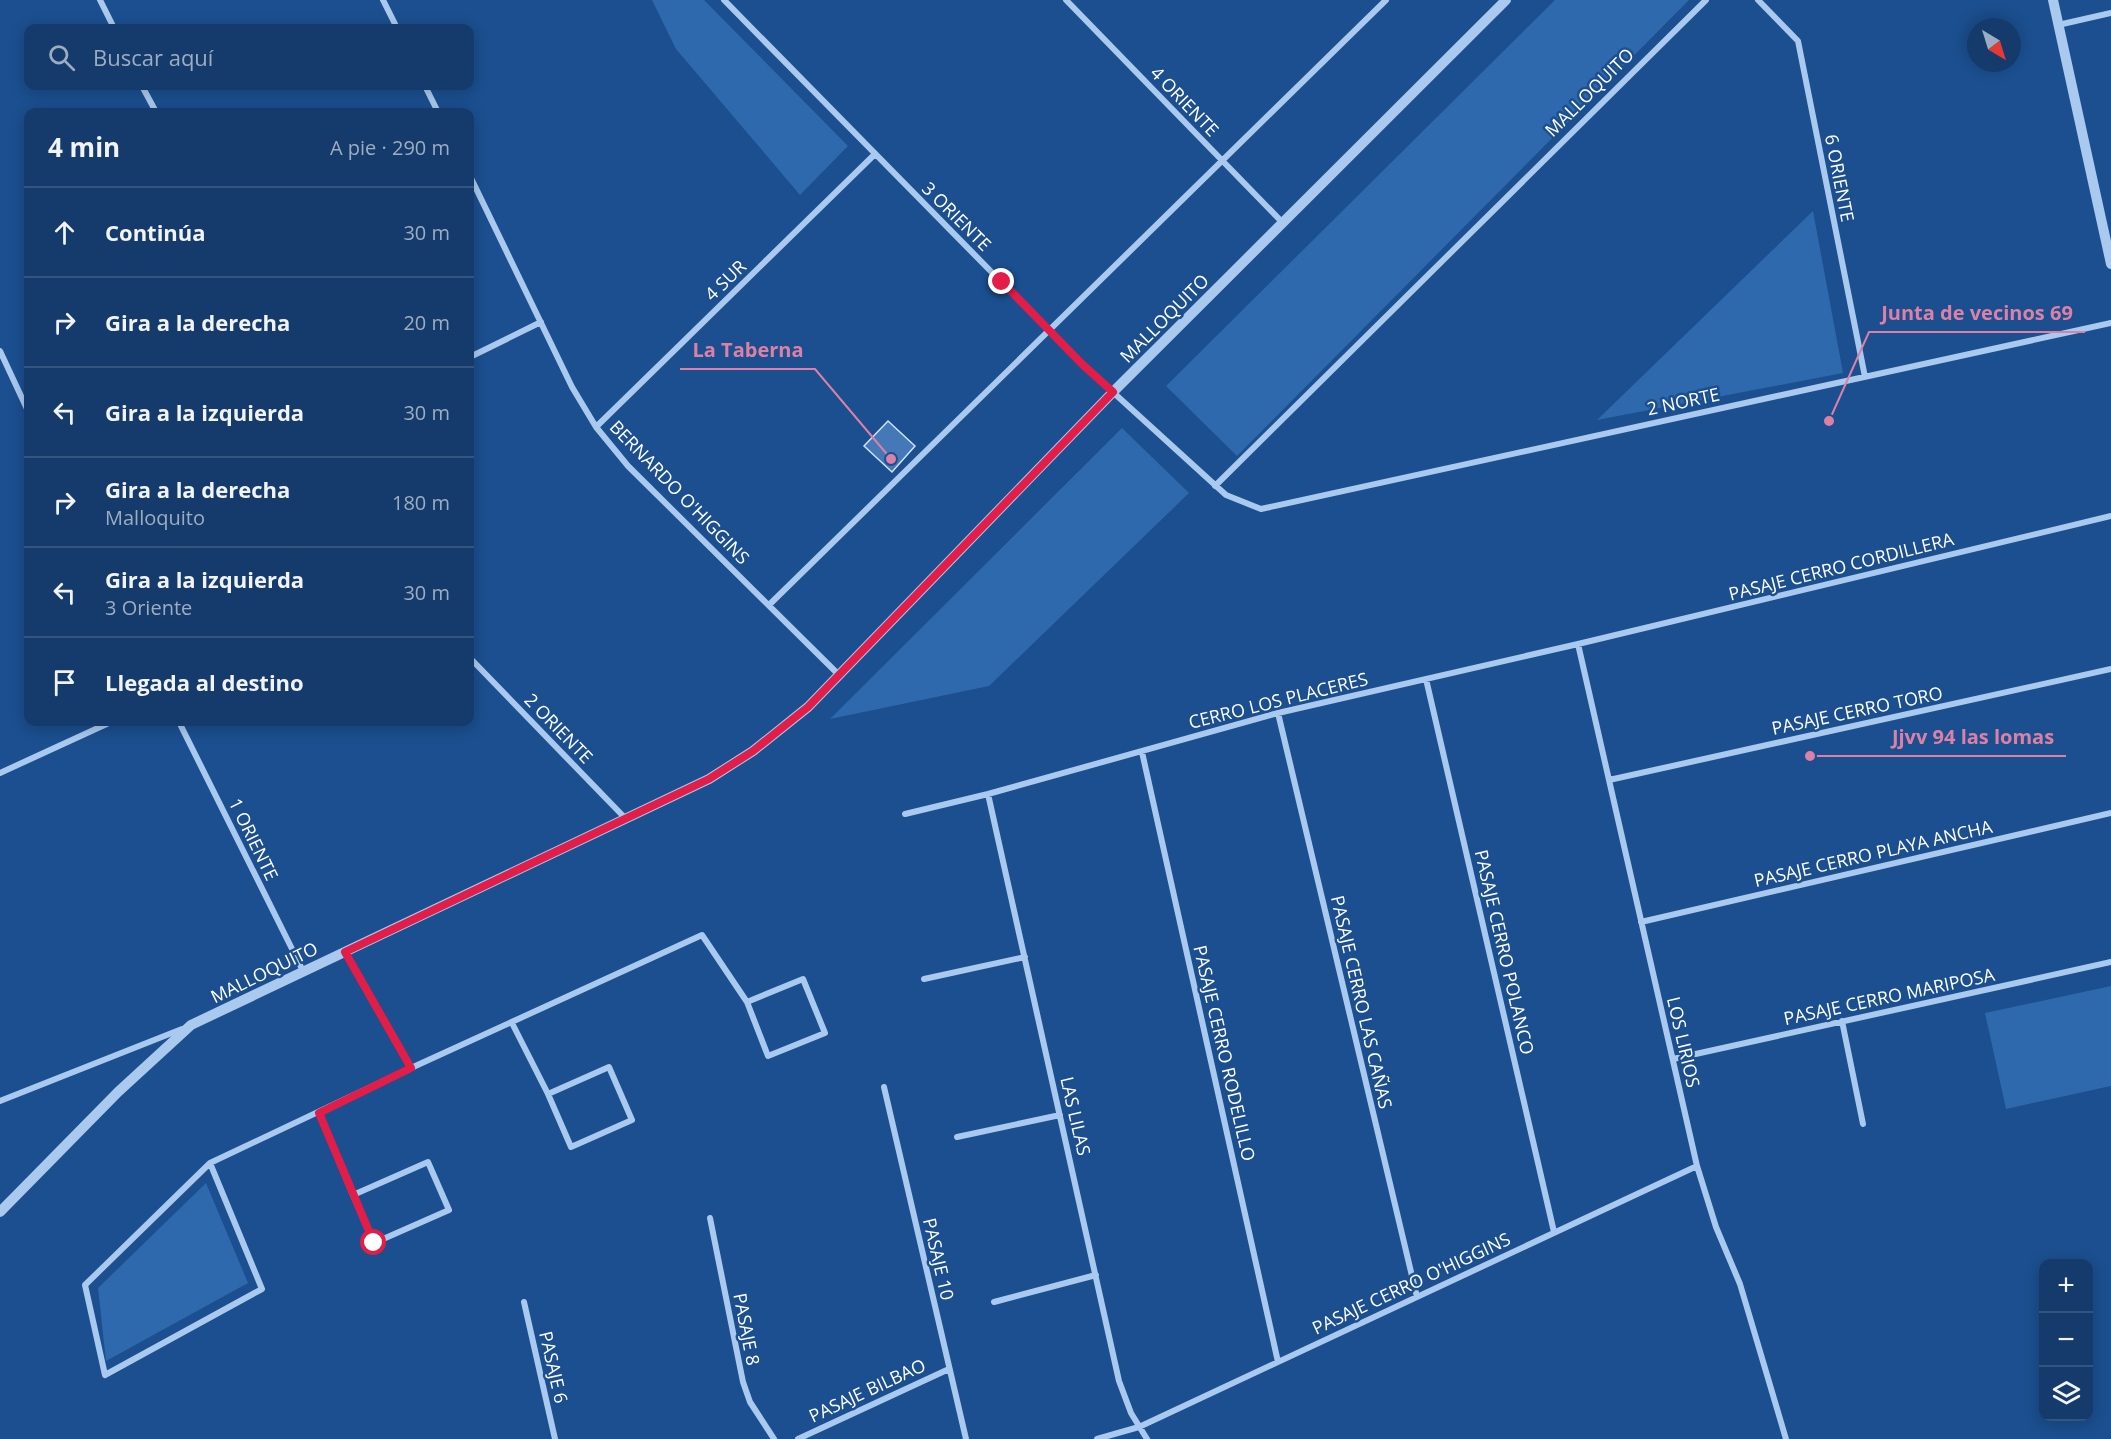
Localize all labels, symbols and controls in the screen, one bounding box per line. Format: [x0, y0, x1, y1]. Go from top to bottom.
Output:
north arrow [1967, 18, 2021, 72]
search box [24, 24, 474, 90]
icon: search [45, 41, 78, 74]
text: Buscar aquí [93, 42, 213, 72]
street label: MALLOQUITO [1539, 42, 1639, 142]
street label: 4 ORIENTE [1146, 61, 1224, 141]
text: 4 min [48, 129, 120, 165]
street label: 6 ORIENTE [1820, 132, 1860, 224]
text: A pie · 290 m [330, 134, 450, 161]
street label: 3 ORIENTE [917, 176, 997, 256]
icon: ahead [48, 216, 81, 249]
text: Continúa [105, 217, 206, 247]
text: 30 m [403, 219, 450, 246]
street label: 4 SUR [699, 254, 751, 306]
route end [988, 268, 1014, 294]
street label: MALLOQUITO [1114, 268, 1214, 368]
callout: Junta de vecinos 69 [1869, 294, 2085, 332]
text: Junta de vecinos 69 [1879, 299, 2073, 326]
icon: right [48, 306, 81, 339]
text: Gira a la derecha [105, 307, 290, 337]
text: 20 m [403, 309, 450, 336]
callout: La Taberna [680, 331, 815, 369]
text: La Taberna [692, 336, 804, 363]
street label: 2 NORTE [1645, 382, 1721, 420]
icon: left [48, 396, 81, 429]
text: Gira a la izquierda [105, 397, 304, 427]
text: 30 m [403, 399, 450, 426]
street label: BERNARDO O'HIGGINS [605, 415, 755, 569]
text: Gira a la derecha [105, 474, 290, 504]
icon: right [48, 486, 81, 519]
text: 180 m [392, 489, 450, 516]
text: Malloquito [105, 504, 205, 531]
street label: PASAJE CERRO CORDILLERA [1726, 526, 1957, 606]
text: Gira a la izquierda [105, 564, 304, 594]
icon: left [48, 576, 81, 609]
text: 30 m [403, 579, 450, 606]
text: 3 Oriente [105, 594, 192, 621]
icon: arrive [48, 666, 81, 699]
street label: CERRO LOS PLACERES [1186, 666, 1370, 734]
text: Llegada al destino [105, 667, 304, 697]
street label: PASAJE CERRO TORO [1769, 680, 1945, 740]
street label: 2 ORIENTE [520, 688, 598, 768]
callout: Jjvv 94 las lomas [1880, 718, 2066, 756]
text: Jjvv 94 las lomas [1890, 723, 2054, 750]
street label: 1 ORIENTE [224, 794, 284, 884]
street label: PASAJE CERRO PLAYA ANCHA [1751, 814, 1995, 892]
street label: PASAJE CERRO POLANCO [1470, 847, 1540, 1057]
street label: PASAJE CERRO LAS CAÑAS [1326, 893, 1398, 1111]
street label: MALLOQUITO [206, 936, 322, 1008]
street label: PASAJE CERRO RODELILLO [1188, 943, 1262, 1163]
street label: PASAJE CERRO MARIPOSA [1781, 962, 1997, 1030]
street label: LOS LIRIOS [1662, 994, 1706, 1090]
street label: LAS LILAS [1055, 1074, 1097, 1158]
street label: PASAJE 10 [918, 1216, 960, 1302]
street label: PASAJE CERRO O'HIGGINS [1308, 1226, 1514, 1340]
route start [360, 1229, 386, 1255]
map controls [2039, 1259, 2093, 1421]
button: + [2039, 1259, 2093, 1313]
street label: PASAJE 8 [728, 1291, 766, 1367]
button: − [2039, 1313, 2093, 1367]
street label: PASAJE 6 [534, 1329, 574, 1405]
street label: PASAJE BILBAO [805, 1352, 929, 1428]
button: layers [2039, 1367, 2093, 1421]

